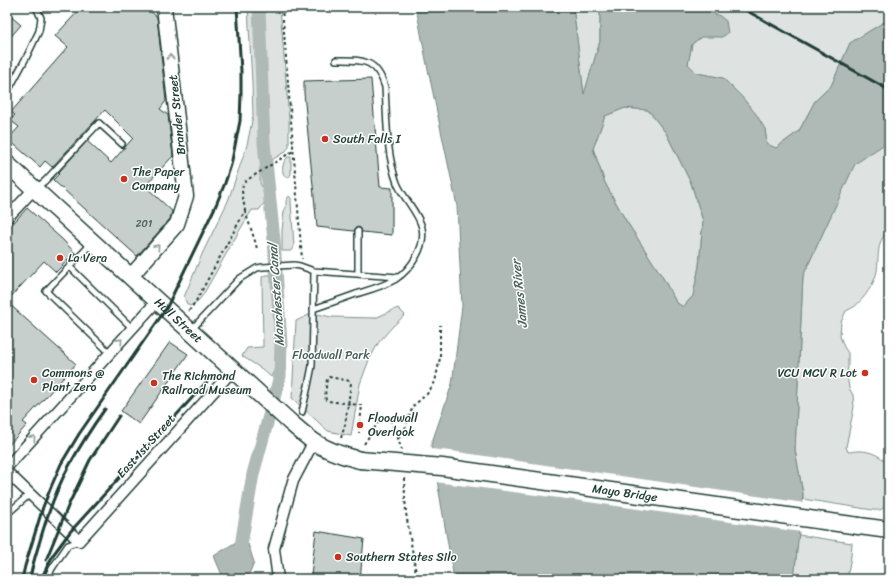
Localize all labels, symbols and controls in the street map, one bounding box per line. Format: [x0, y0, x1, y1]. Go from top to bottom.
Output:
one-way arrow [166, 54, 175, 60]
street label: Brander Street [162, 74, 192, 156]
place label: South Falls I [333, 128, 402, 150]
marker: South Falls I [320, 134, 330, 144]
place label: The Paper Company [132, 161, 185, 197]
marker: The Paper Company [119, 174, 129, 184]
house number: 201 [136, 215, 152, 233]
water label: Manchester Canal [261, 240, 291, 347]
one-way arrow [152, 244, 159, 252]
place label: La Vera [68, 247, 107, 269]
marker: La Vera [55, 253, 65, 263]
water label: James River [504, 256, 534, 329]
street label: Hull Street [149, 292, 208, 349]
one-way arrow [115, 339, 122, 346]
park label: Floodwall Park [292, 344, 370, 366]
place label: Commons @ Plant Zero [42, 362, 105, 398]
place label: VCU MCV R Lot [777, 362, 857, 384]
place label: The Richmond Railroad Museum [162, 365, 252, 401]
marker: VCU MCV R Lot [860, 368, 870, 378]
marker: Commons @ Plant Zero [29, 375, 39, 385]
marker: The Richmond Railroad Museum [149, 378, 159, 388]
place label: Floodwall Overlook [368, 407, 418, 443]
street label: East 1st Street [111, 409, 181, 483]
marker: Floodwall Overlook [355, 420, 365, 430]
one-way arrow [28, 435, 36, 443]
street label: Mayo Bridge [591, 477, 659, 508]
place label: Southern States Silo [346, 546, 457, 568]
marker: Southern States Silo [333, 552, 343, 562]

